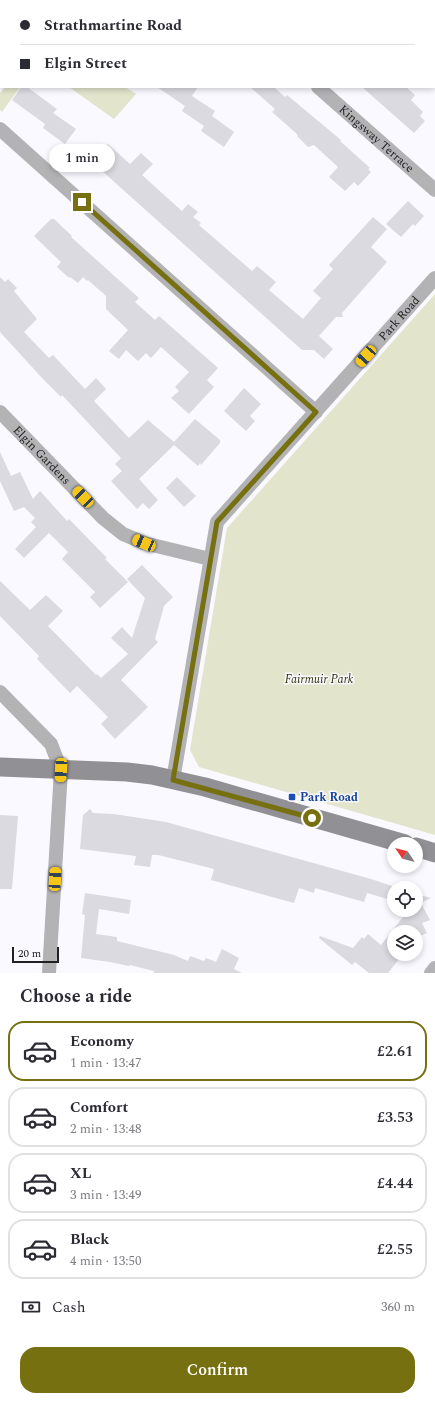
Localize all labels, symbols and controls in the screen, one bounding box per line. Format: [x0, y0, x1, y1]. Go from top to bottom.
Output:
text: Strathmartine Road [44, 14, 182, 37]
text: Elgin Street [44, 52, 127, 75]
street label: Kingsway Terrace [334, 100, 418, 178]
callout: 1 min [49, 144, 115, 172]
text: 1 min [65, 148, 99, 168]
route end [73, 193, 91, 211]
street label: Park Road [374, 292, 425, 345]
car [354, 343, 378, 369]
street label: Elgin Gardens [8, 421, 75, 489]
car [70, 484, 96, 510]
car [131, 533, 157, 553]
park label: Fairmuir Park [285, 670, 354, 689]
car [54, 758, 68, 782]
place label: Park Road [300, 788, 358, 807]
marker: Park Road [287, 792, 297, 802]
route start [303, 809, 321, 827]
north arrow [387, 837, 423, 873]
map controls [387, 837, 423, 961]
car [48, 867, 62, 891]
button: locate [387, 881, 423, 917]
button: layers [387, 925, 423, 961]
scale bar [12, 945, 59, 964]
text: 20 m [18, 945, 41, 962]
text: Choose a ride [20, 983, 132, 1010]
text: Economy [70, 1030, 134, 1053]
icon: car [22, 1033, 58, 1069]
text: £2.61 [377, 1040, 413, 1063]
text: 1 min · 13:47 [70, 1053, 142, 1073]
text: Comfort [70, 1096, 128, 1119]
icon: car [22, 1099, 58, 1135]
text: £3.53 [377, 1106, 413, 1129]
text: 2 min · 13:48 [70, 1119, 142, 1139]
text: XL [70, 1162, 91, 1185]
icon: car [22, 1165, 58, 1201]
text: £4.44 [377, 1172, 413, 1195]
text: 3 min · 13:49 [70, 1185, 142, 1205]
text: Black [70, 1228, 109, 1251]
icon: car [22, 1231, 58, 1267]
text: £2.55 [377, 1238, 413, 1261]
text: 4 min · 13:50 [70, 1251, 142, 1271]
icon: cash [20, 1296, 42, 1318]
text: Cash [52, 1296, 85, 1319]
text: 360 m [381, 1297, 415, 1317]
button: Confirm [20, 1347, 415, 1393]

